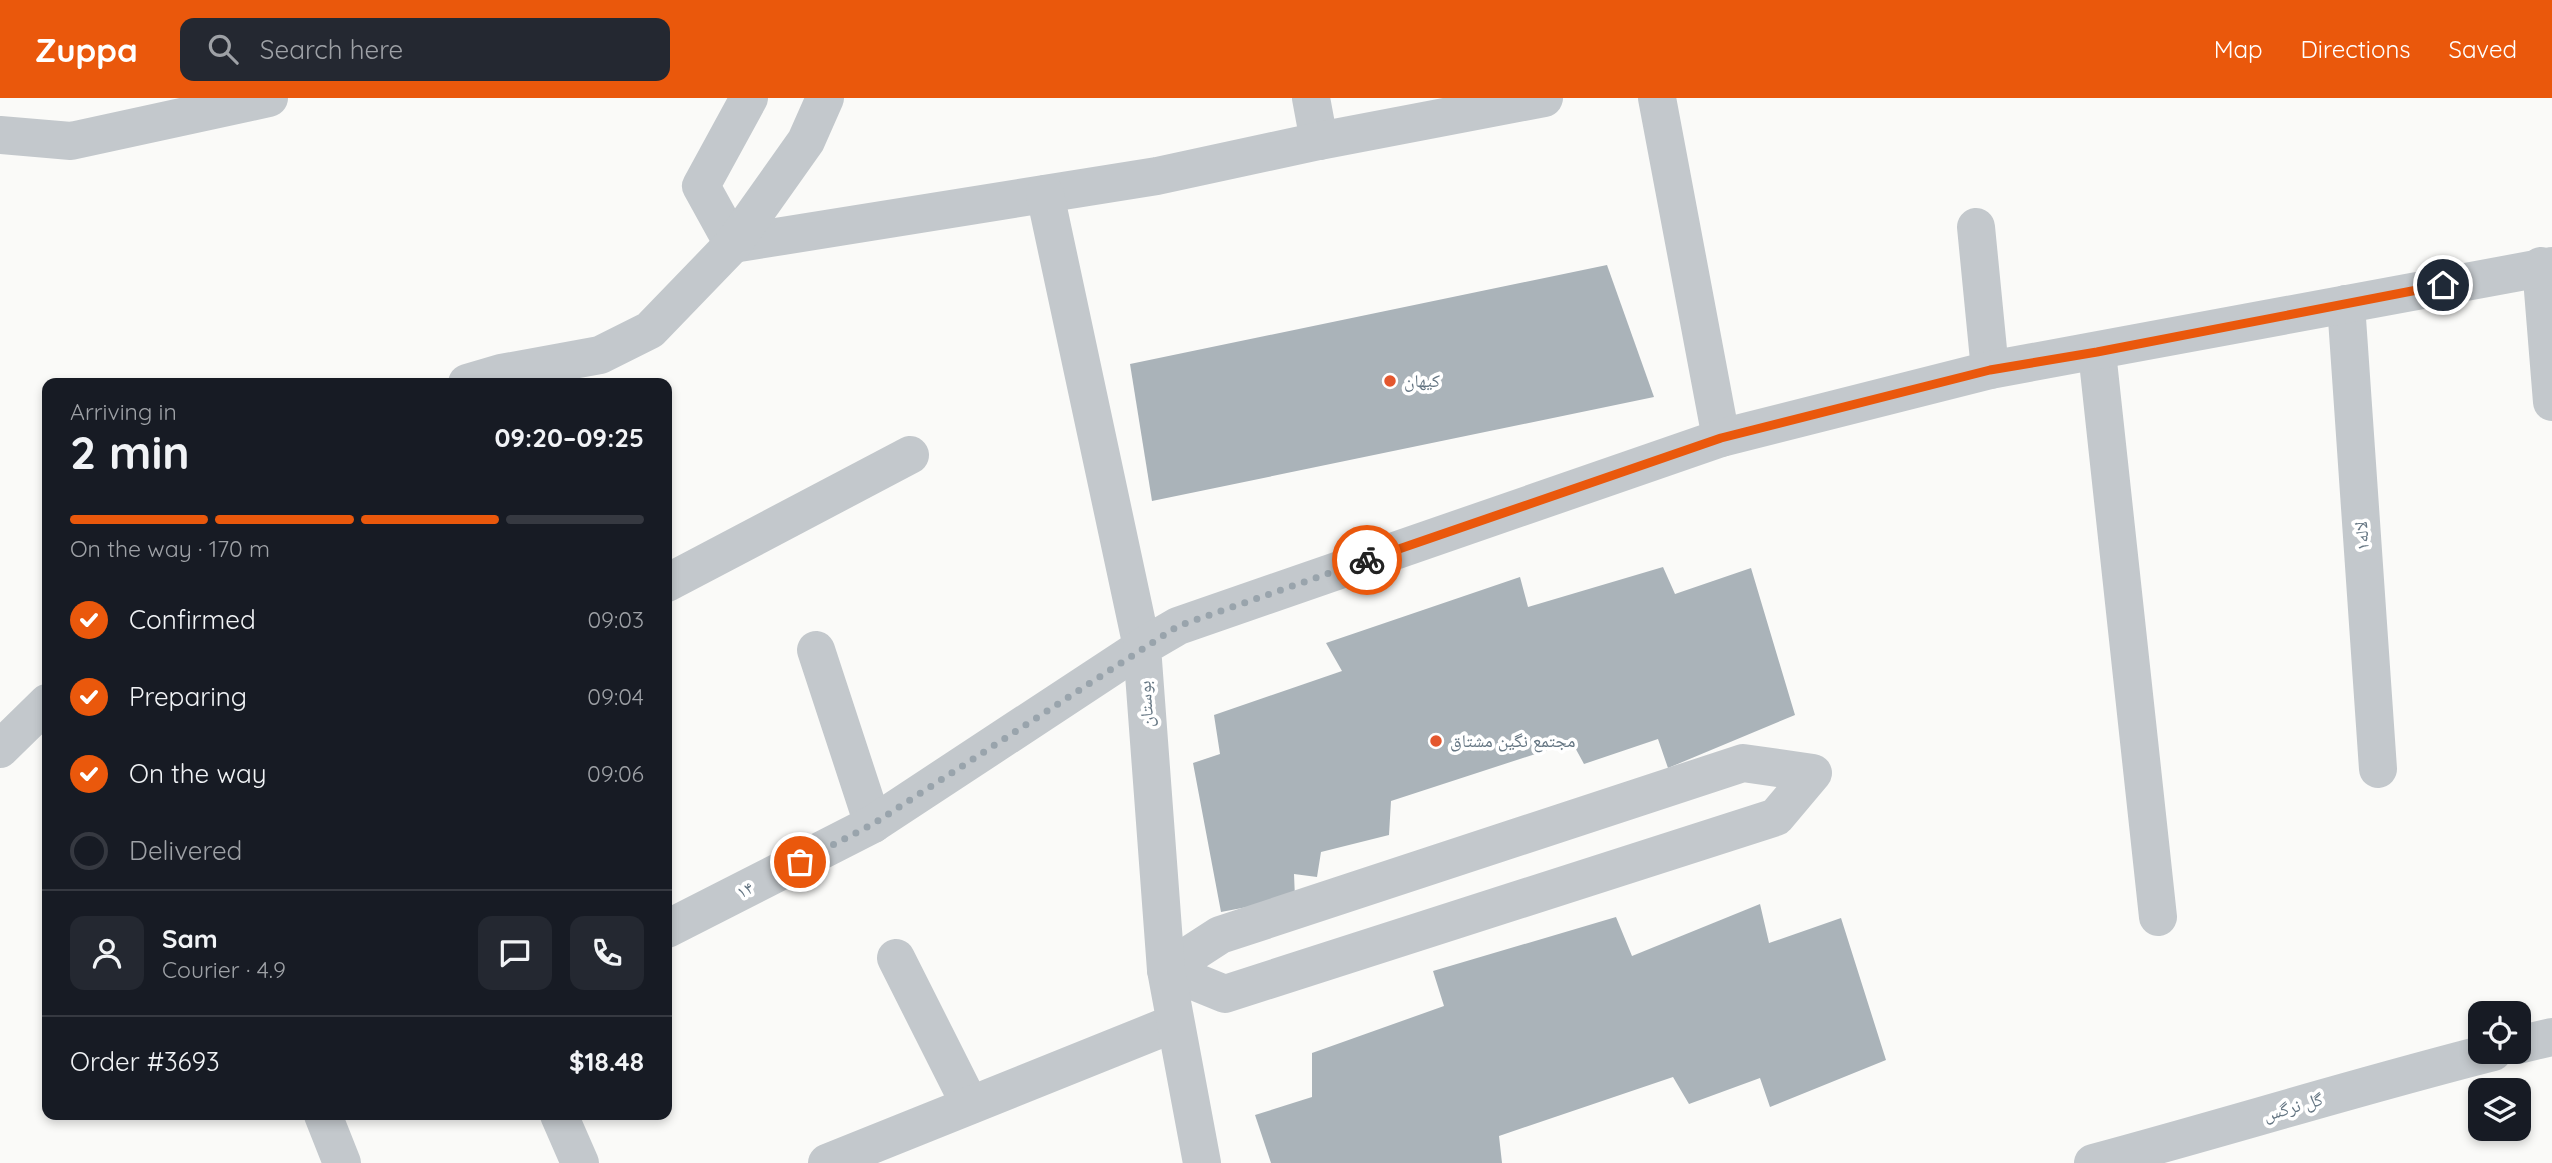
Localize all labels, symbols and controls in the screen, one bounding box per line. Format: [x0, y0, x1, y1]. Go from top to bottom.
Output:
search box [180, 18, 670, 81]
text: Zuppa [35, 29, 138, 70]
icon: search [204, 30, 242, 68]
text: Search here [260, 33, 403, 66]
text: Map [2214, 34, 2263, 64]
text: Directions [2301, 34, 2411, 64]
text: Saved [2449, 34, 2517, 64]
pin [2413, 255, 2473, 315]
icon: home [2424, 266, 2462, 304]
place label: کیهان [1404, 369, 1440, 392]
marker: کیهان [1382, 373, 1398, 389]
text: Arriving in [70, 397, 177, 426]
text: 09:20–09:25 [494, 421, 644, 454]
text: 2 min [70, 423, 190, 481]
street label: لاله۱ [2349, 521, 2374, 551]
courier [1332, 525, 1402, 595]
text: On the way · 170 m [70, 534, 270, 563]
icon: bike [1348, 541, 1386, 579]
icon: check [70, 601, 108, 639]
text: Confirmed [129, 603, 256, 636]
text: 09:03 [587, 605, 644, 634]
icon: check [70, 678, 108, 716]
text: Preparing [129, 680, 247, 713]
street label: بوستان [1132, 680, 1159, 728]
text: 09:04 [587, 682, 644, 711]
place label: مجتمع نگین مشتاق [1450, 729, 1576, 753]
marker: مجتمع نگین مشتاق [1428, 733, 1444, 749]
icon: check [70, 755, 108, 793]
text: On the way [129, 757, 267, 790]
text: 09:06 [587, 759, 644, 788]
pin [770, 832, 830, 892]
text: Delivered [129, 834, 242, 867]
icon: bag [781, 843, 819, 881]
street label: ۱۴ [732, 876, 757, 903]
button: person [70, 916, 144, 990]
button: chat [478, 916, 552, 990]
button: phone [570, 916, 644, 990]
text: Sam [162, 922, 218, 955]
text: Courier · 4.9 [162, 955, 286, 984]
map controls [2468, 1001, 2531, 1141]
button: locate [2468, 1001, 2531, 1064]
text: Order #3693 [70, 1045, 220, 1078]
text: $18.48 [569, 1045, 644, 1078]
button: layers [2468, 1078, 2531, 1141]
street label: گل نرگس [2260, 1087, 2326, 1126]

